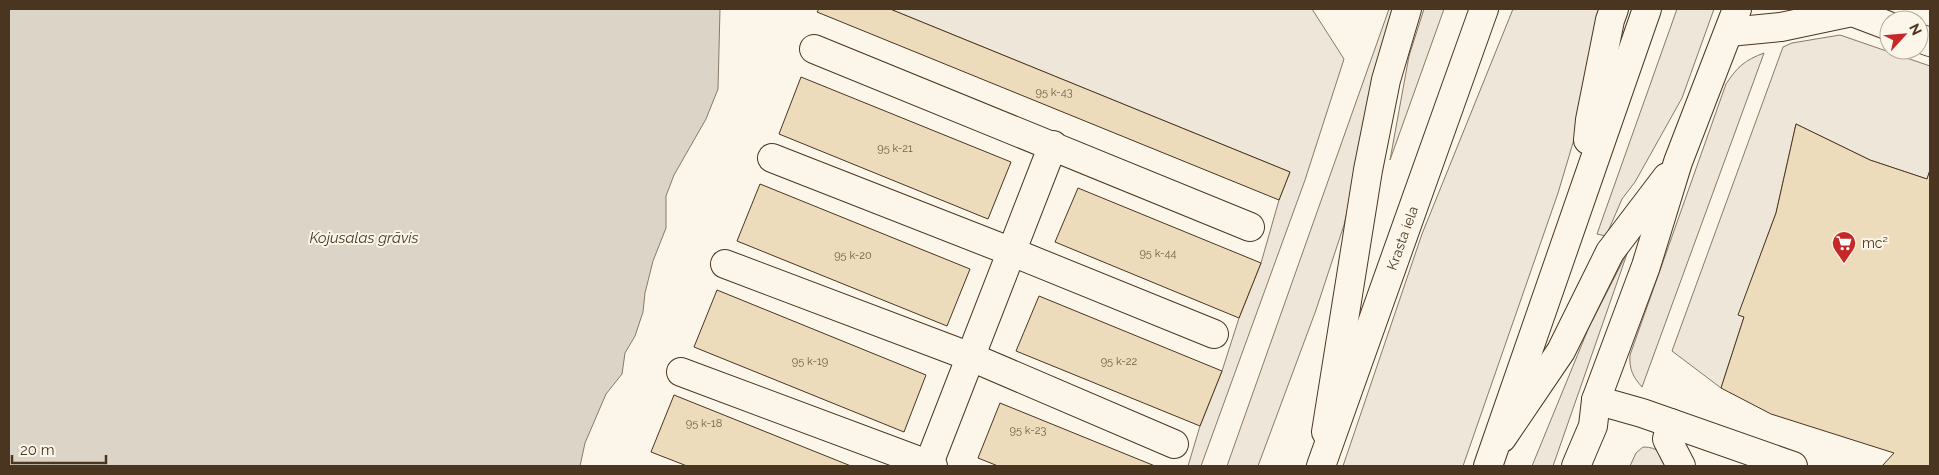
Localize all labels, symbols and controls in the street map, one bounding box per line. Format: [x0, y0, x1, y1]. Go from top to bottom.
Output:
north arrow [1879, 10, 1929, 60]
text: N [1906, 21, 1925, 38]
house number: 95 k-43 [1035, 86, 1073, 99]
house number: 95 k-21 [877, 142, 913, 155]
street label: Krasta iela [1384, 204, 1421, 272]
water label: Kojusalas grāvis [309, 229, 419, 247]
supermarket icon: mc² [1831, 230, 1857, 264]
place label: mc² [1862, 235, 1888, 251]
house number: 95 k-44 [1139, 247, 1177, 260]
house number: 95 k-20 [834, 249, 872, 262]
house number: 95 k-19 [792, 355, 828, 368]
house number: 95 k-22 [1101, 355, 1138, 368]
house number: 95 k-18 [686, 417, 722, 430]
house number: 95 k-23 [1010, 424, 1047, 437]
scale bar [12, 432, 106, 464]
text: 20 m [20, 441, 55, 459]

